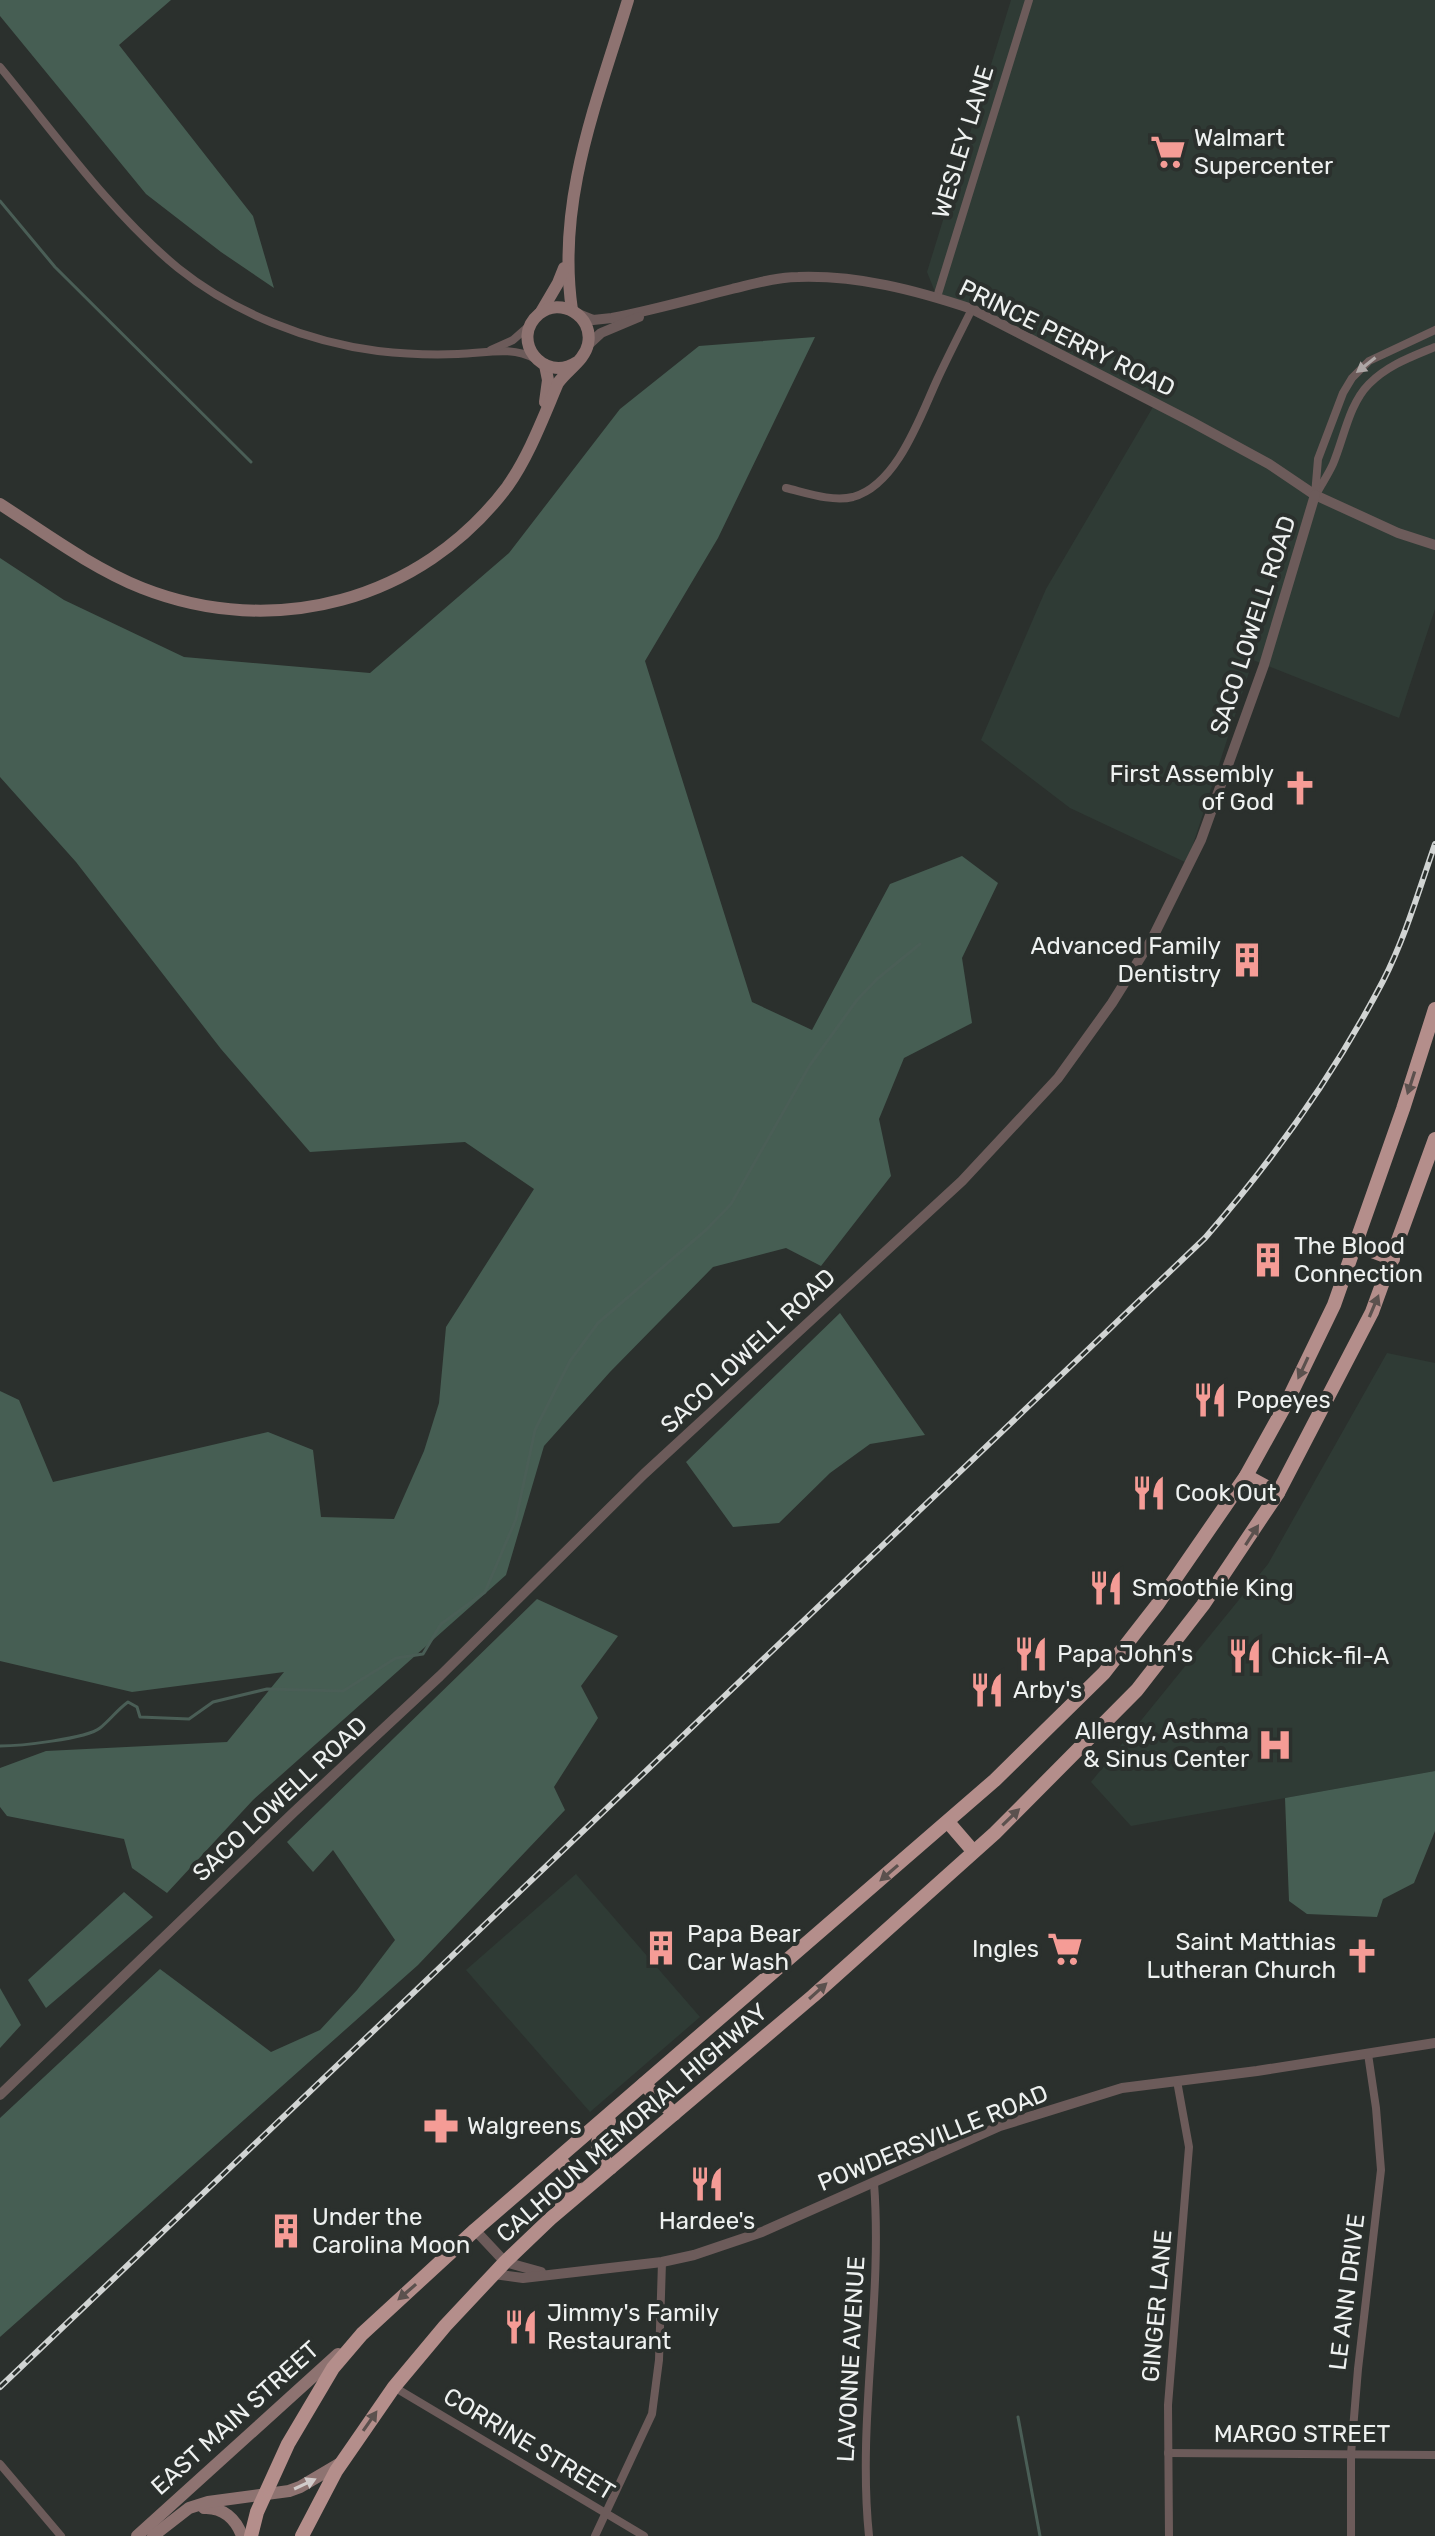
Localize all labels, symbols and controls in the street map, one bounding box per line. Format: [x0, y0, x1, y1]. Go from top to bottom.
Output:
street label: WESLEY LANE [926, 62, 1000, 222]
place label: Walmart Supercenter [1194, 124, 1333, 180]
supermarket icon: Walmart Supercenter [1149, 133, 1187, 171]
street label: PRINCE PERRY ROAD [955, 274, 1179, 402]
one-way arrow [1356, 357, 1376, 373]
street label: SACO LOWELL ROAD [1204, 512, 1302, 738]
place label: First Assembly of God [1110, 760, 1274, 816]
church icon: First Assembly of God [1281, 769, 1319, 807]
place label: Advanced Family Dentistry [1031, 932, 1221, 988]
building icon: Advanced Family Dentistry [1228, 941, 1266, 979]
one-way arrow [1405, 1072, 1417, 1096]
place label: The Blood Connection [1294, 1232, 1423, 1288]
building icon: The Blood Connection [1249, 1241, 1287, 1279]
street label: SACO LOWELL ROAD [655, 1263, 841, 1439]
one-way arrow [1368, 1294, 1381, 1318]
one-way arrow [1296, 1357, 1310, 1380]
restaurant icon: Popeyes [1191, 1381, 1229, 1419]
place label: Popeyes [1236, 1386, 1331, 1414]
restaurant icon: Cook Out [1130, 1474, 1168, 1512]
place label: Cook Out [1175, 1479, 1277, 1507]
one-way arrow [1244, 1524, 1258, 1546]
restaurant icon: Smoothie King [1087, 1569, 1125, 1607]
place label: Smoothie King [1132, 1574, 1294, 1602]
restaurant icon: Papa John's [1012, 1635, 1050, 1673]
restaurant icon: Chick-fil-A [1226, 1637, 1264, 1675]
place label: Papa John's [1057, 1640, 1193, 1668]
place label: Chick-fil-A [1271, 1642, 1389, 1670]
restaurant icon: Arby's [968, 1671, 1006, 1709]
place label: Arby's [1013, 1676, 1082, 1704]
street label: SACO LOWELL ROAD [187, 1711, 373, 1887]
place label: Allergy, Asthma & Sinus Center [1075, 1717, 1249, 1773]
hospital icon: Allergy, Asthma & Sinus Center [1256, 1726, 1294, 1764]
one-way arrow [1001, 1808, 1020, 1827]
one-way arrow [879, 1864, 899, 1882]
place label: Papa Bear Car Wash [687, 1920, 801, 1976]
place label: Saint Matthias Lutheran Church [1147, 1928, 1336, 1984]
building icon: Papa Bear Car Wash [642, 1929, 680, 1967]
supermarket icon: Ingles [1046, 1930, 1084, 1968]
place label: Ingles [972, 1935, 1039, 1963]
church icon: Saint Matthias Lutheran Church [1343, 1937, 1381, 1975]
one-way arrow [807, 1983, 827, 2000]
street label: CALHOUN MEMORIAL HIGHWAY [491, 1998, 773, 2248]
street label: POWDERSVILLE ROAD [814, 2079, 1052, 2197]
pharmacy icon: Walgreens [422, 2107, 460, 2145]
place label: Walgreens [467, 2112, 582, 2140]
restaurant icon: Hardee's [688, 2165, 726, 2203]
place label: Under the Carolina Moon [312, 2203, 470, 2259]
place label: Hardee's [659, 2207, 755, 2235]
building icon: Under the Carolina Moon [267, 2212, 305, 2250]
street label: LE ANN DRIVE [1323, 2212, 1371, 2372]
street label: GINGER LANE [1136, 2229, 1178, 2383]
street label: LAVONNE AVENUE [832, 2255, 870, 2463]
one-way arrow [397, 2282, 416, 2300]
place label: Jimmy's Family Restaurant [547, 2299, 719, 2355]
restaurant icon: Jimmy's Family Restaurant [502, 2308, 540, 2346]
street label: EAST MAIN STREET [145, 2335, 325, 2501]
street label: CORRINE STREET [438, 2382, 620, 2506]
one-way arrow [362, 2410, 377, 2431]
street label: MARGO STREET [1214, 2420, 1390, 2448]
one-way arrow [294, 2477, 317, 2490]

